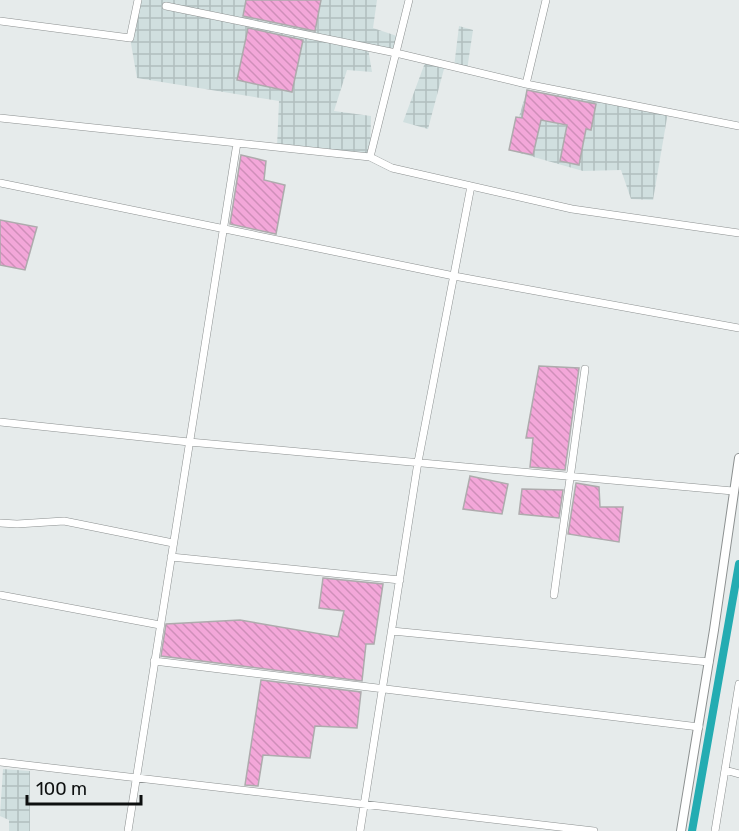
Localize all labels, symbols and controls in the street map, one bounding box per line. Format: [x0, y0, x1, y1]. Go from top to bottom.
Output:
scale bar [27, 768, 141, 806]
text: 100 m [36, 778, 87, 800]

